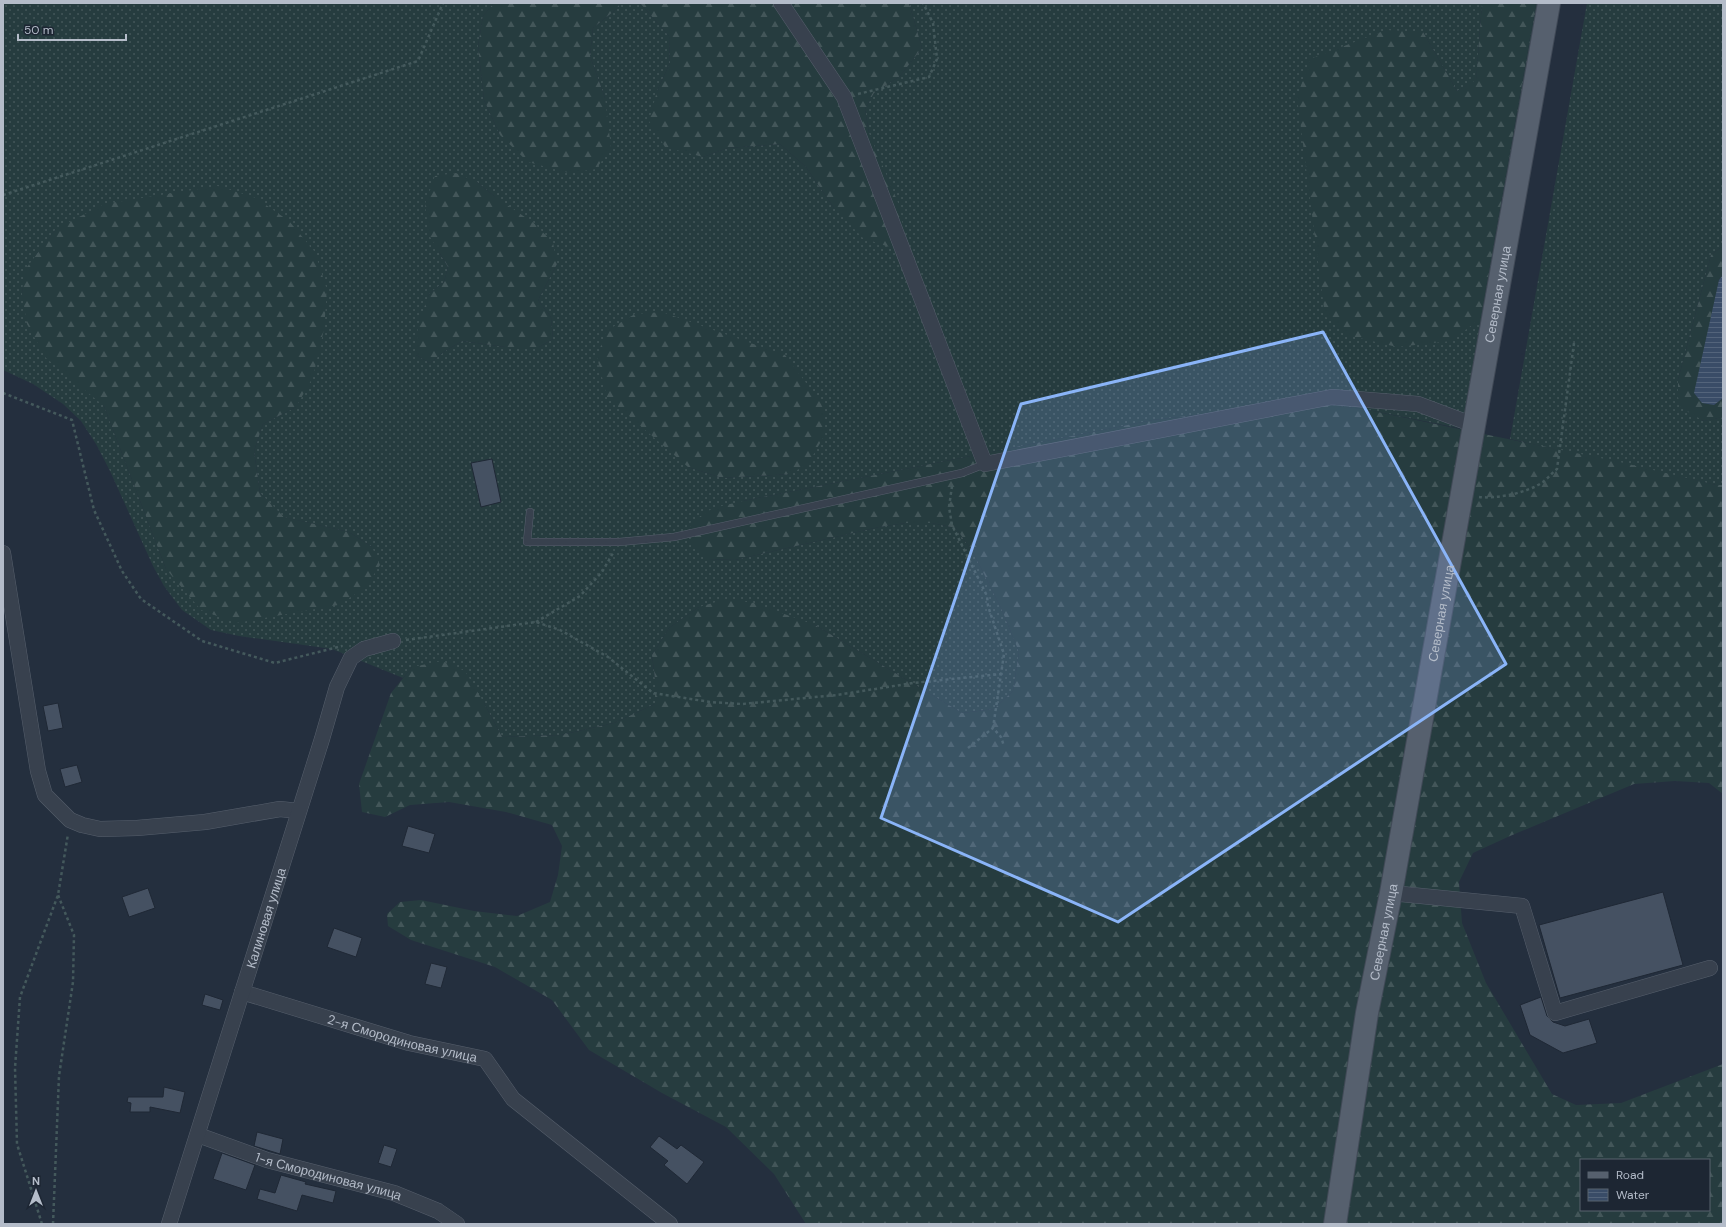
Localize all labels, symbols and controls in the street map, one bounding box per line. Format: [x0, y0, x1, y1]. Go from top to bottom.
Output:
scale bar [18, 16, 126, 42]
text: 50 m [24, 22, 53, 38]
street label: Северная улица [1481, 243, 1515, 344]
street label: Северная улица [1424, 562, 1458, 663]
street label: Калиновая улица [242, 865, 290, 970]
street label: Северная улица [1366, 882, 1402, 982]
street label: 2-я Смородиновая улица [325, 1011, 479, 1066]
street label: 1-я Смородиновая улица [253, 1148, 405, 1205]
legend [1580, 1159, 1710, 1211]
text: Road [1616, 1167, 1644, 1183]
north arrow [16, 1171, 56, 1211]
text: N [32, 1174, 40, 1188]
text: Water [1616, 1187, 1650, 1203]

